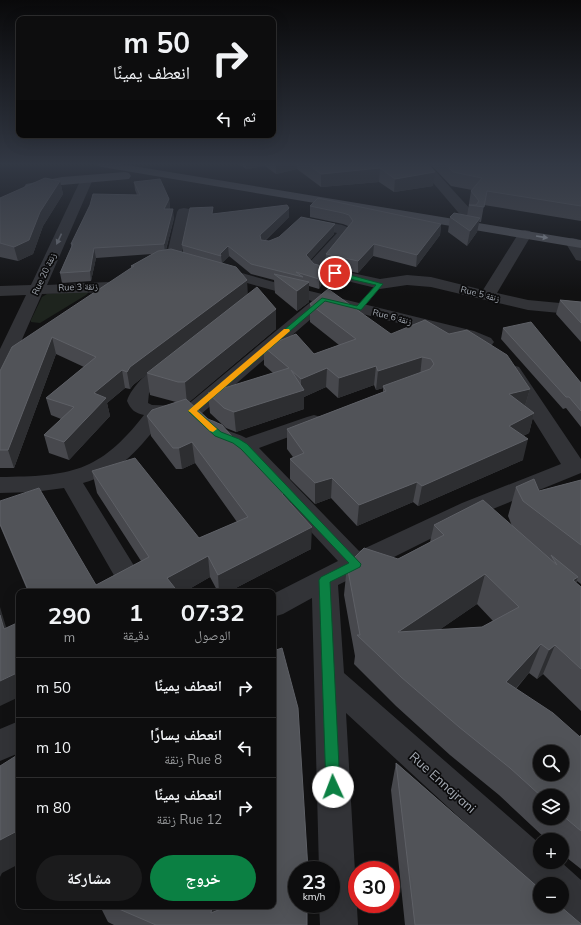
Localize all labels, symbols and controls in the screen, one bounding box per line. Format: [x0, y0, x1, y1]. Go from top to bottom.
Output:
text: 50 m [124, 25, 190, 60]
icon: right [204, 32, 256, 84]
text: انعطف يمينًا [113, 61, 190, 84]
text: ثم [243, 107, 256, 126]
icon: left [213, 108, 235, 130]
one-way arrow [56, 234, 62, 245]
one-way arrow [536, 234, 548, 240]
street label: Rue 20 زنقة [29, 250, 58, 297]
pin [318, 256, 352, 290]
icon: arrive [324, 262, 346, 284]
street label: Rue 3 زنقة [58, 280, 99, 293]
street label: Rue 5 زنقة [459, 283, 501, 304]
street label: Rue 6 زنقة [371, 306, 413, 327]
text: 1 [129, 597, 143, 627]
text: 07:32 [181, 597, 244, 627]
text: 290 [48, 600, 91, 630]
text: دقيقة [123, 627, 149, 643]
text: الوصول [195, 627, 231, 643]
text: m [64, 629, 75, 645]
text: انعطف يمينًا [154, 676, 222, 695]
icon: right [234, 677, 256, 699]
text: 50 m [36, 678, 71, 697]
text: انعطف يسارًا [150, 725, 222, 744]
icon: left [234, 737, 256, 759]
text: 10 m [36, 738, 71, 757]
map controls [533, 745, 569, 913]
button: search [533, 745, 569, 781]
street label: Rue Ennajrani [406, 748, 480, 816]
text: Rue 8 زنقة [164, 751, 222, 767]
position arrow [312, 766, 354, 808]
text: انعطف يمينًا [154, 785, 222, 804]
button: layers [533, 789, 569, 825]
icon: right [234, 797, 256, 819]
text: 80 m [36, 798, 71, 817]
text: Rue 12 زنقة [157, 811, 222, 827]
button: + [533, 833, 569, 869]
button: مشاركة [36, 855, 142, 901]
button: خروج [150, 855, 256, 901]
speed limit sign: 30 [348, 861, 400, 913]
text: 23 [302, 869, 326, 894]
button: − [533, 877, 569, 913]
text: km/h [303, 890, 325, 903]

